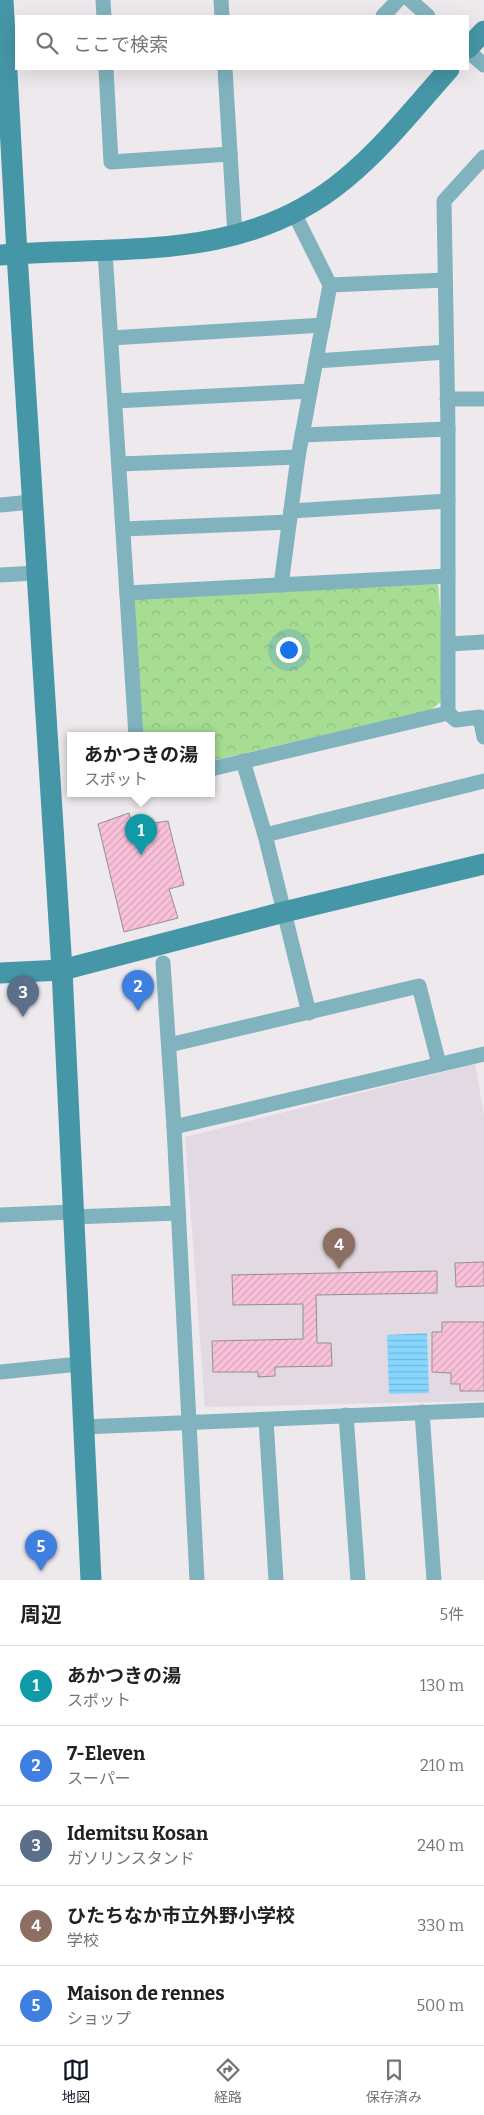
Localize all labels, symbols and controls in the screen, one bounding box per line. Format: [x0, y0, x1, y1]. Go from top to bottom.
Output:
search box [15, 15, 469, 70]
icon: search [33, 29, 61, 57]
text: ここで検索 [73, 33, 168, 56]
your location [276, 637, 302, 663]
popup [67, 732, 215, 797]
text: あかつきの湯 [84, 743, 198, 766]
text: スポット [84, 770, 148, 789]
pin: 1 [125, 814, 157, 855]
pin: 2 [122, 970, 154, 1011]
pin: 3 [7, 976, 39, 1017]
pin: 4 [323, 1228, 355, 1269]
pin: 5 [25, 1530, 57, 1571]
text: 周辺 [20, 1602, 62, 1628]
text: 5件 [439, 1605, 464, 1624]
text: あかつきの湯 [67, 1664, 181, 1687]
text: 1 [33, 1676, 39, 1695]
text: 130 m [420, 1676, 464, 1695]
text: スポット [67, 1691, 131, 1710]
text: 7-Eleven [67, 1742, 145, 1765]
text: 2 [31, 1756, 41, 1775]
text: 210 m [420, 1756, 464, 1775]
text: スーパー [67, 1769, 131, 1788]
text: Idemitsu Kosan [67, 1822, 208, 1845]
text: 3 [31, 1836, 41, 1855]
text: 240 m [417, 1836, 464, 1855]
text: ガソリンスタンド [67, 1849, 195, 1868]
text: ひたちなか市立外野小学校 [67, 1904, 295, 1927]
text: 4 [31, 1916, 41, 1935]
text: 330 m [417, 1916, 464, 1935]
text: 学校 [67, 1931, 99, 1950]
text: Maison de rennes [67, 1982, 225, 2005]
text: 5 [32, 1996, 40, 2015]
text: 500 m [416, 1996, 464, 2015]
text: ショップ [67, 2009, 131, 2028]
tab: 地図 [62, 2056, 90, 2106]
tab: 経路 [214, 2056, 242, 2106]
tab: 保存済み [366, 2056, 422, 2106]

